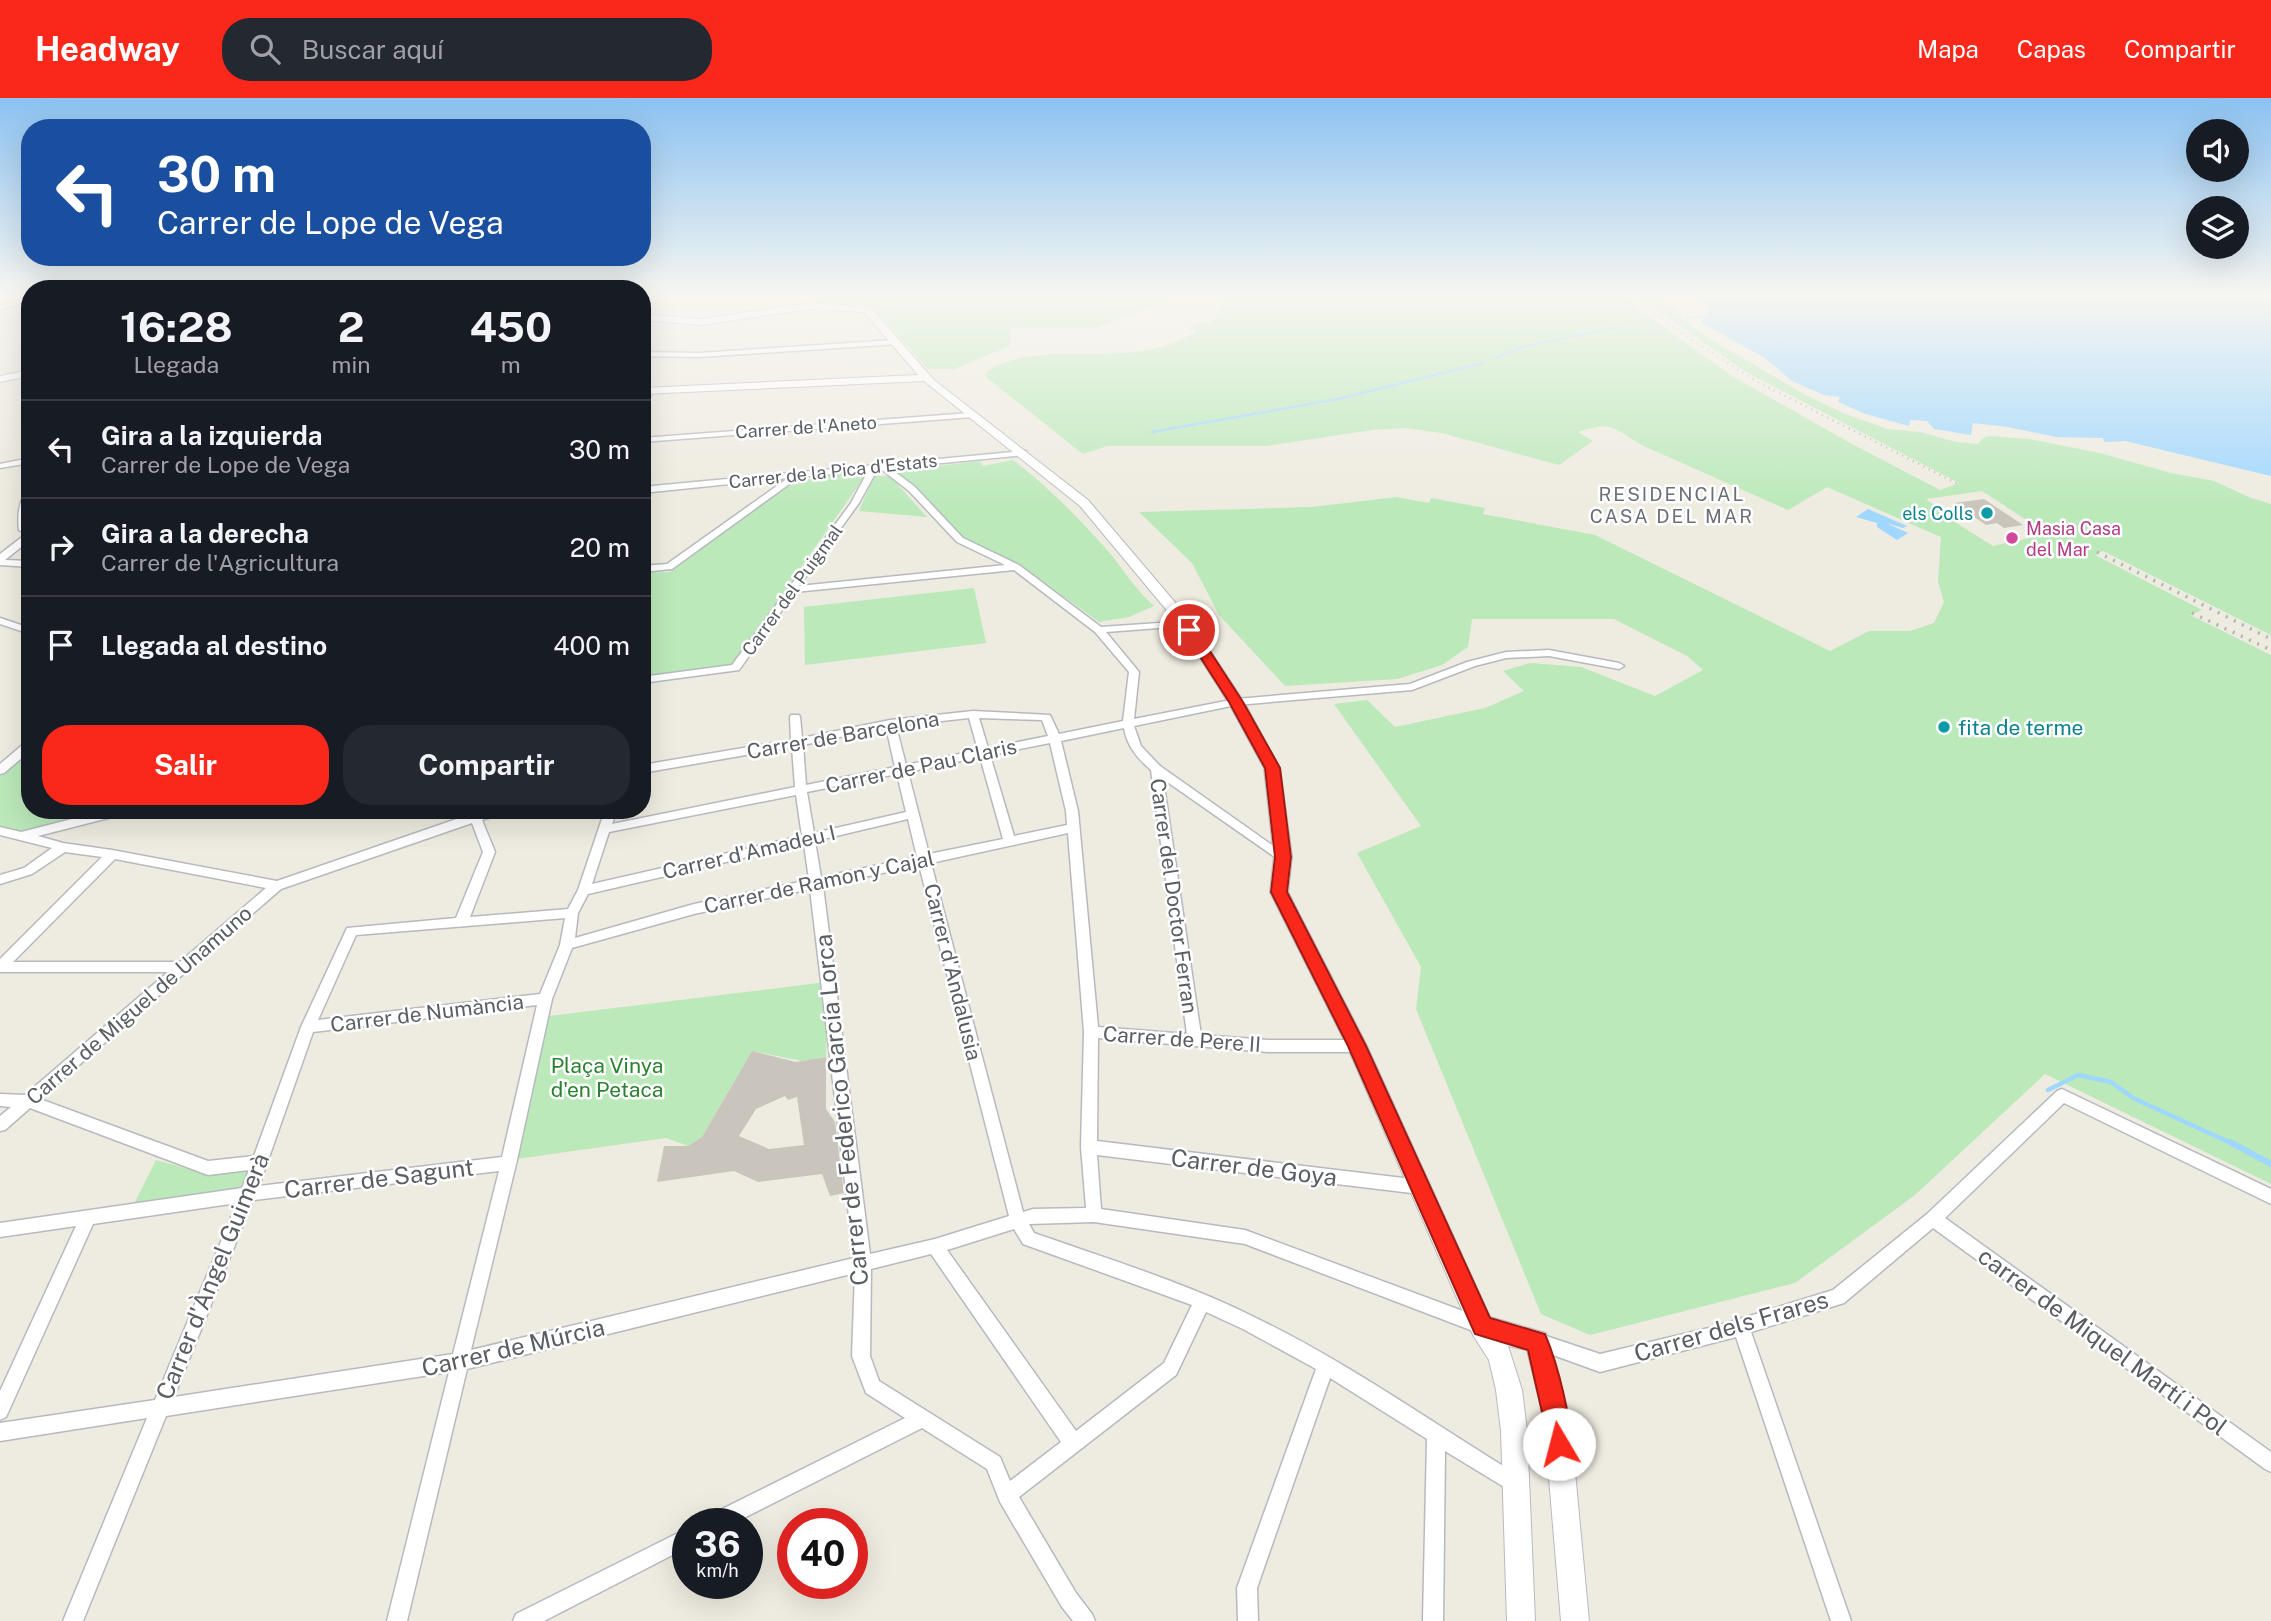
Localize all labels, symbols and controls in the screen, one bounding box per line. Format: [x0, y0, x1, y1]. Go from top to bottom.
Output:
search box [222, 18, 712, 81]
text: Headway [35, 30, 180, 68]
icon: search [246, 30, 284, 68]
text: Buscar aquí [302, 34, 444, 65]
text: Mapa [1917, 35, 1979, 63]
text: Capas [2017, 35, 2086, 63]
text: Compartir [2124, 35, 2236, 63]
map controls [2186, 119, 2249, 259]
button: sound [2186, 119, 2249, 182]
text: 30 m [157, 145, 276, 203]
icon: left [42, 147, 133, 238]
button: layers [2186, 196, 2249, 259]
text: Carrer de Lope de Vega [157, 204, 504, 241]
text: 16:28 [120, 302, 233, 351]
text: 2 [338, 302, 364, 351]
text: 450 [470, 302, 552, 351]
text: Llegada [133, 351, 219, 378]
text: min [332, 351, 371, 378]
text: m [501, 351, 521, 378]
street label: Carrer de l'Aneto [735, 412, 877, 442]
text: Gira a la izquierda [101, 420, 323, 451]
icon: left [42, 430, 80, 468]
text: 30 m [569, 434, 630, 465]
street label: Carrer de la Pica d'Estats [728, 450, 938, 492]
text: Carrer de Lope de Vega [101, 451, 350, 478]
district label: RESIDENCIAL CASA DEL MAR [1590, 483, 1754, 527]
place label: els Colls [1902, 503, 1973, 524]
marker: els Colls [1979, 505, 1995, 521]
text: Gira a la derecha [101, 518, 309, 549]
place label: Masia Casa del Mar [2026, 518, 2121, 560]
street label: Carrer del Puigmal [737, 520, 847, 660]
icon: right [42, 528, 80, 566]
marker: Masia Casa del Mar [2004, 530, 2020, 546]
text: 20 m [570, 532, 630, 563]
text: Carrer de l'Agricultura [101, 549, 339, 576]
pin [1159, 600, 1219, 660]
icon: arrive [1170, 611, 1208, 649]
icon: arrive [42, 626, 80, 664]
text: Llegada al destino [101, 630, 327, 661]
text: 400 m [553, 630, 630, 661]
street label: Carrer de Barcelona [745, 706, 941, 764]
place label: fita de terme [1958, 715, 2084, 740]
marker: fita de terme [1936, 719, 1952, 735]
button: Salir [42, 725, 329, 805]
button: Compartir [343, 725, 630, 805]
street label: Carrer de Pau Claris [823, 734, 1019, 798]
street label: Carrer del Doctor Ferran [1145, 777, 1203, 1015]
street label: Carrer d'Amadeu I [660, 820, 838, 884]
street label: Carrer de Ramon y Cajal [702, 845, 936, 919]
street label: Carrer d'Andalusia [919, 881, 987, 1063]
street label: Carrer de Miguel de Unamuno [21, 900, 257, 1110]
street label: Carrer de Federico García Lorca [809, 933, 873, 1287]
street label: Carrer de Numància [329, 989, 525, 1037]
street label: Carrer de Pere II [1102, 1021, 1262, 1057]
park label: Plaça Vinya d'en Petaca [551, 1053, 663, 1102]
street label: Carrer de Goya [1169, 1143, 1339, 1191]
street label: Carrer d'Àngel Guimerà [150, 1149, 274, 1403]
street label: Carrer de Sagunt [283, 1152, 475, 1204]
street label: carrer de Miquel Martí i Pol [1973, 1241, 2233, 1441]
street label: Carrer dels Frares [1631, 1285, 1831, 1367]
street label: Carrer de Múrcia [419, 1312, 607, 1382]
position arrow [1522, 1407, 1596, 1481]
speed limit sign: 40 [777, 1508, 868, 1599]
text: 36 [694, 1524, 741, 1565]
text: km/h [696, 1560, 739, 1581]

